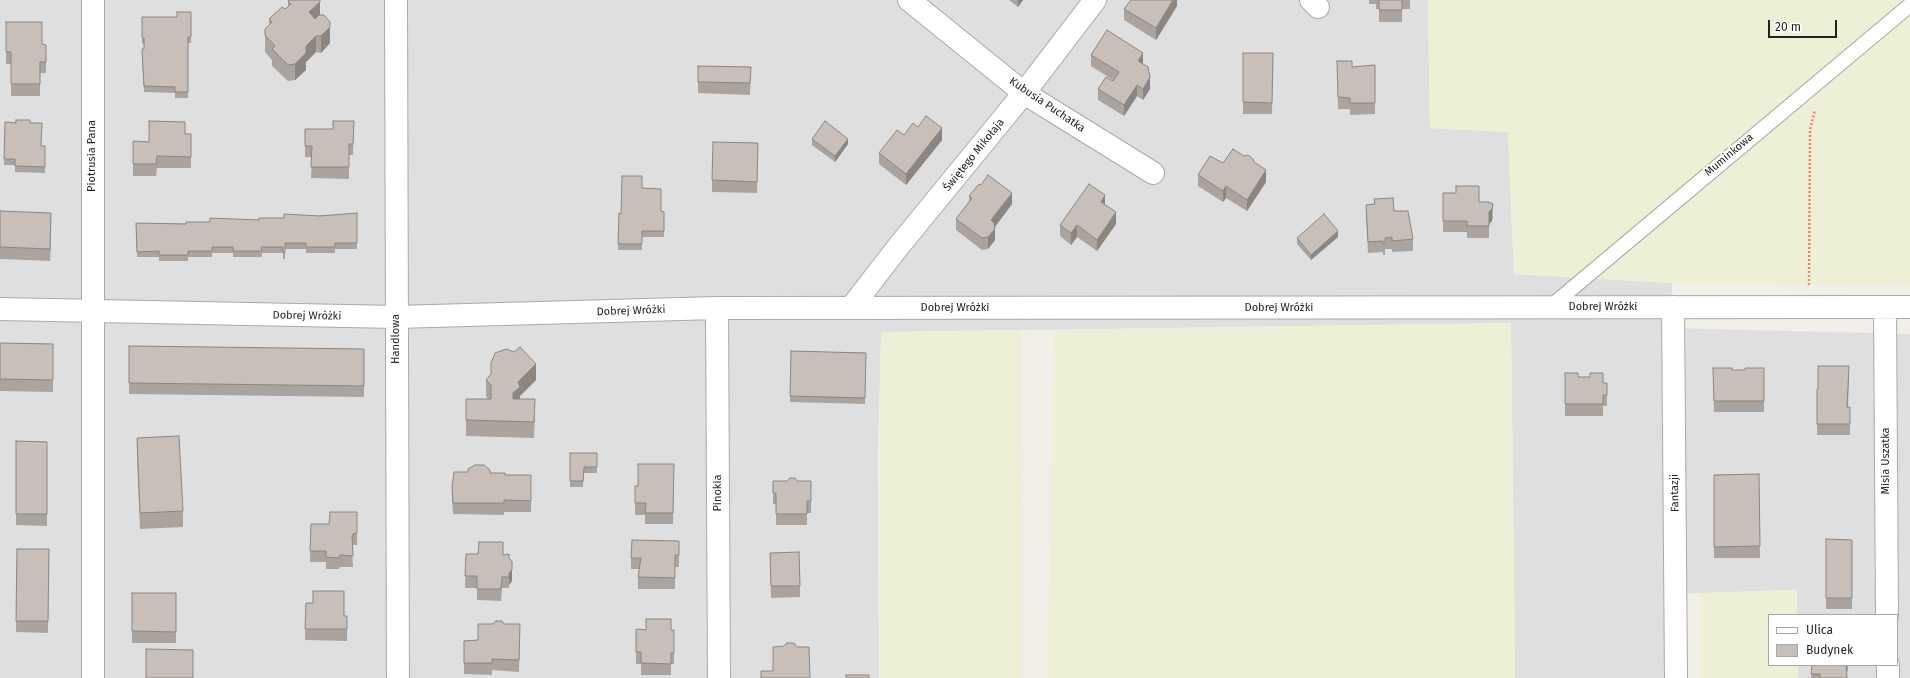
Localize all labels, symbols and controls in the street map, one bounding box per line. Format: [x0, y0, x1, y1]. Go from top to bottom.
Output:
scale bar [1770, 12, 1839, 38]
text: 20 m [1775, 20, 1801, 34]
street label: Kubusia Puchatka [1007, 75, 1087, 135]
street label: Świętego Mikołaja [941, 116, 1007, 194]
street label: Piotrusia Pana [85, 120, 99, 192]
street label: Muminkowa [1702, 131, 1756, 179]
street label: Dobrej Wróżki [1569, 300, 1637, 314]
street label: Dobrej Wróżki [921, 301, 989, 315]
street label: Dobrej Wróżki [1245, 301, 1313, 315]
street label: Dobrej Wróżki [596, 303, 666, 319]
street label: Dobrej Wróżki [272, 309, 342, 323]
street label: Handlowa [389, 314, 403, 364]
street label: Misia Uszatka [1879, 427, 1893, 495]
street label: Pinokia [711, 474, 725, 512]
street label: Fantazji [1668, 474, 1682, 512]
legend [1768, 614, 1898, 666]
text: Ulica [1806, 623, 1833, 637]
text: Budynek [1806, 643, 1853, 657]

